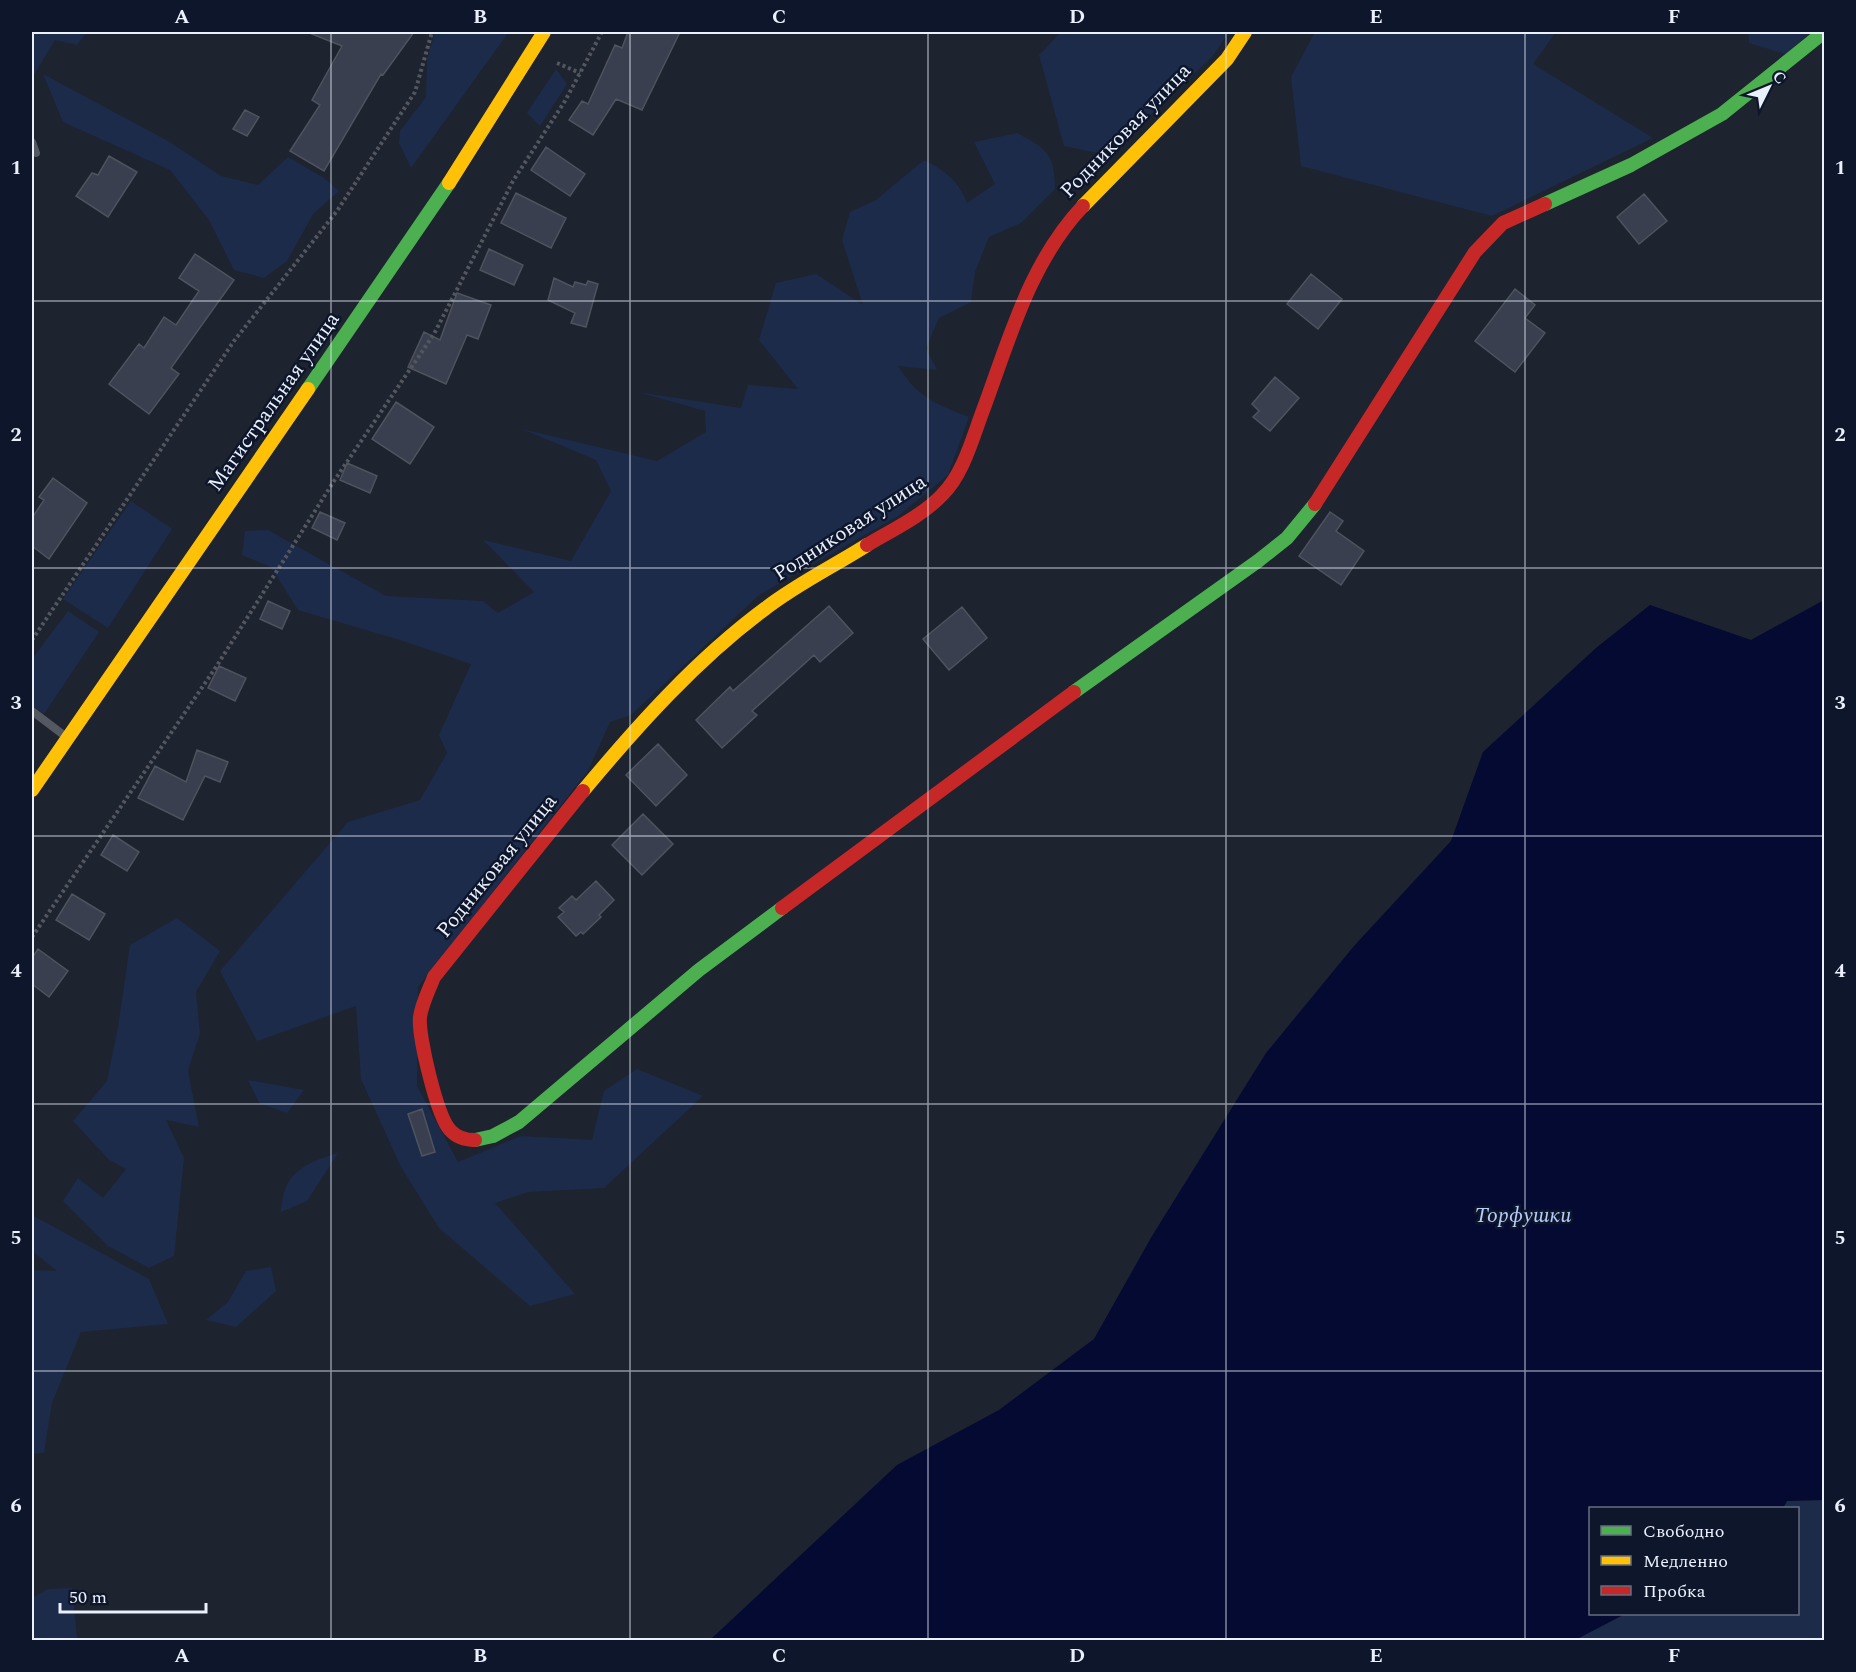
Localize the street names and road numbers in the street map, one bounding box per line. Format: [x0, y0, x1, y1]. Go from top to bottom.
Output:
street label: Родниковая улица [1053, 56, 1200, 206]
street label: Магистральная улица [200, 305, 349, 498]
street label: Родниковая улица [767, 466, 934, 590]
street label: Родниковая улица [429, 787, 566, 945]

